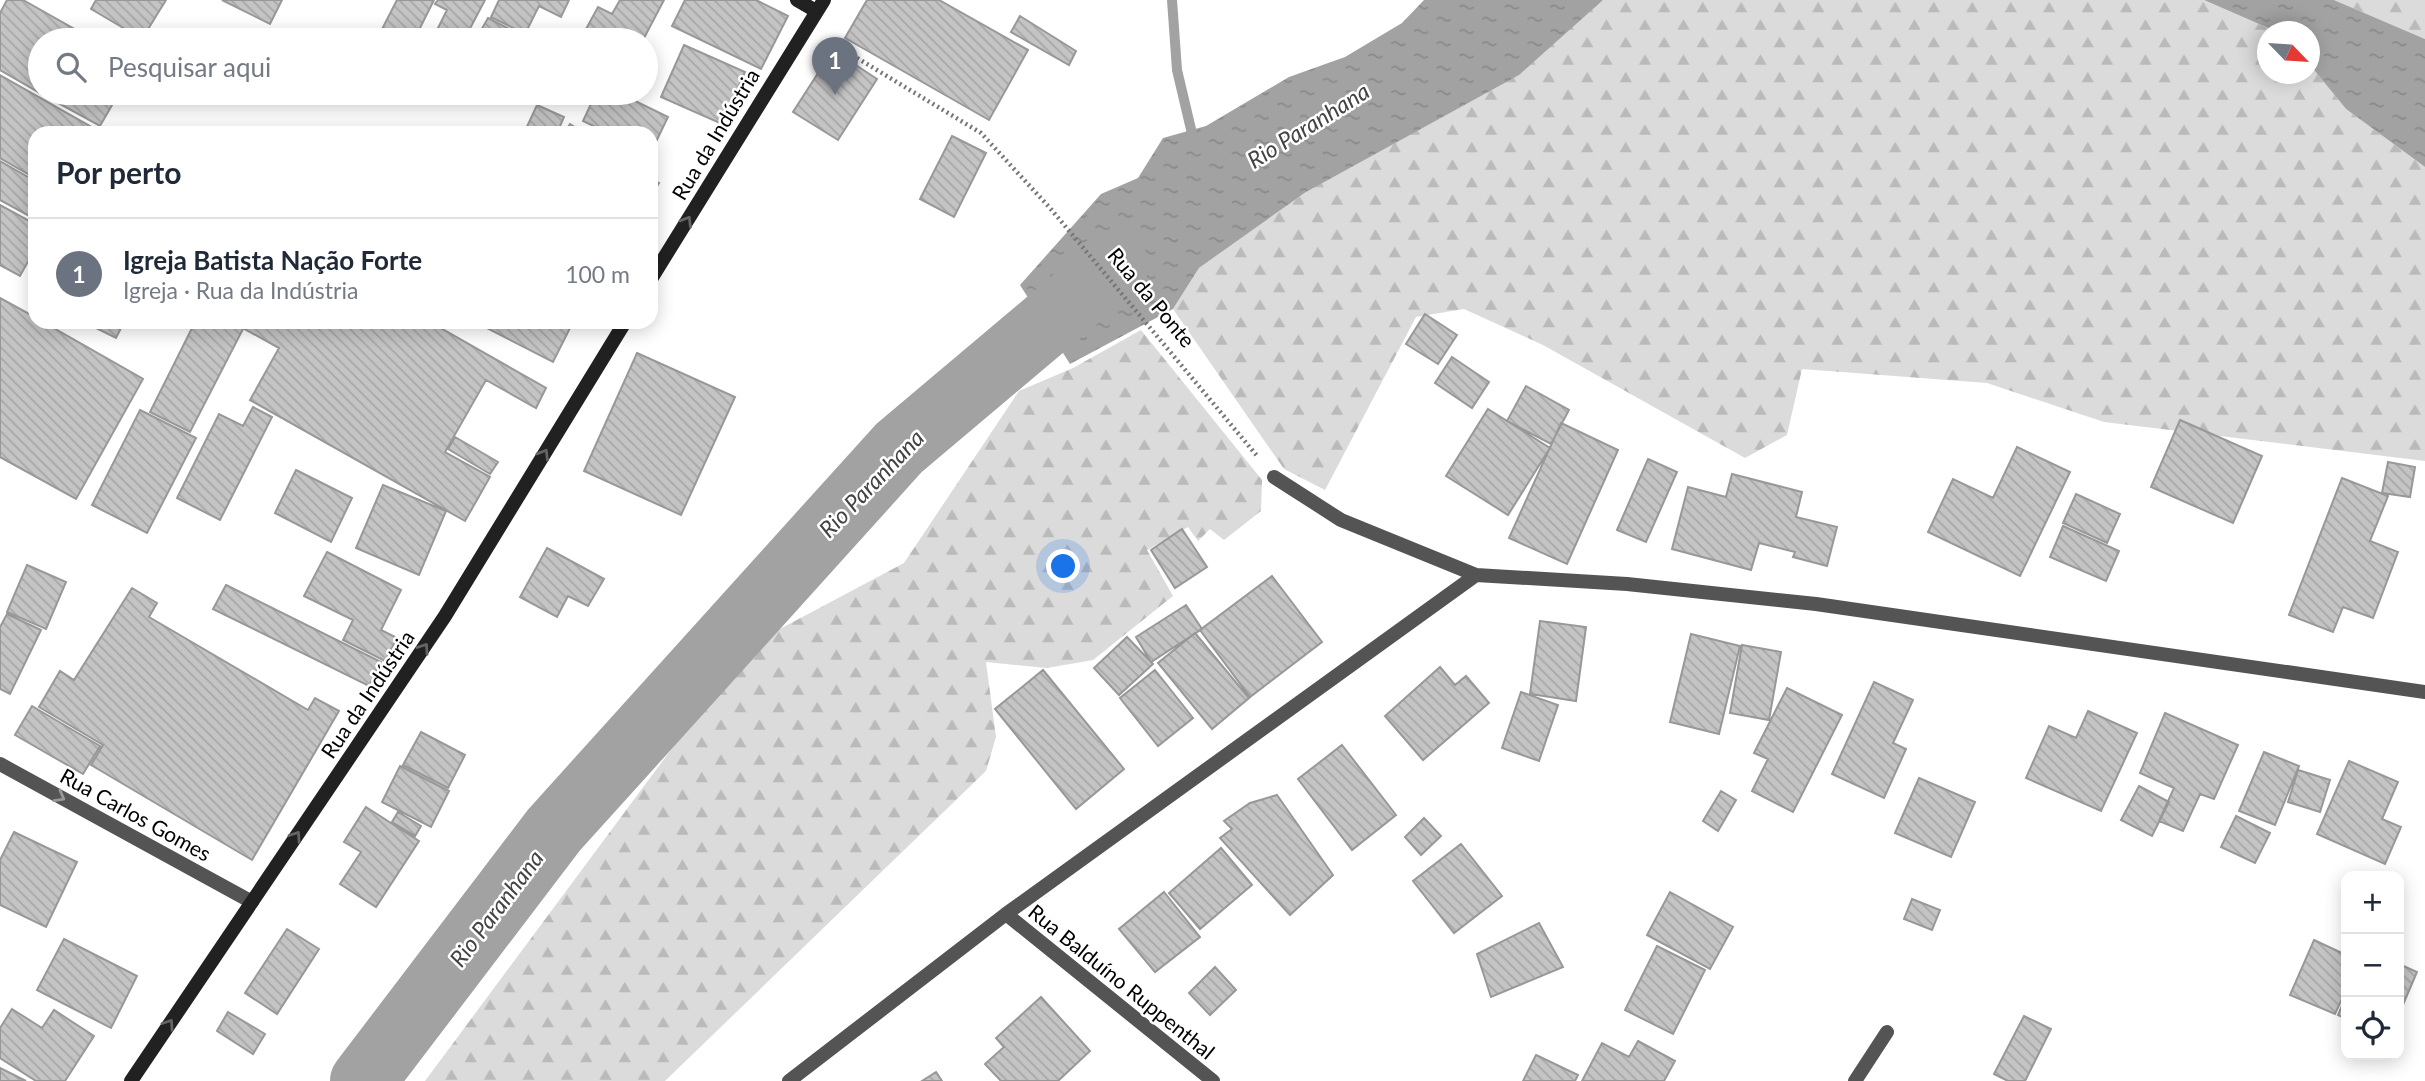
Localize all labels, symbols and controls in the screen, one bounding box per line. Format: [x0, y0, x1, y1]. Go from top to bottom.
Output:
north arrow [2257, 21, 2320, 84]
search box [28, 28, 658, 105]
pin: 1 [812, 37, 858, 95]
icon: search [52, 48, 90, 86]
text: Pesquisar aqui [108, 51, 271, 83]
street label: Rua da Indústria [666, 64, 764, 204]
water label: Rio Paranhana [1242, 76, 1374, 174]
text: Por perto [56, 154, 181, 190]
one-way arrow [678, 215, 691, 228]
street label: Rua da Ponte [1103, 242, 1201, 352]
text: Igreja Batista Nação Forte [123, 244, 422, 276]
text: 1 [72, 260, 86, 288]
text: 100 m [565, 260, 630, 288]
text: Igreja · Rua da Indústria [123, 276, 358, 304]
water label: Rio Paranhana [813, 423, 929, 543]
one-way arrow [536, 449, 549, 462]
your location [1046, 549, 1080, 583]
street label: Rua da Indústria [315, 625, 419, 763]
one-way arrow [416, 642, 429, 655]
street label: Rua Carlos Gomes [56, 762, 216, 866]
one-way arrow [53, 789, 65, 802]
one-way arrow [288, 831, 300, 844]
water label: Rio Paranhana [443, 844, 549, 972]
map controls [2341, 871, 2404, 1060]
button: + [2341, 871, 2404, 934]
street label: Rua Balduíno Ruppenthal [1024, 898, 1220, 1064]
button: − [2341, 934, 2404, 997]
button: locate [2341, 997, 2404, 1060]
one-way arrow [161, 1019, 174, 1032]

